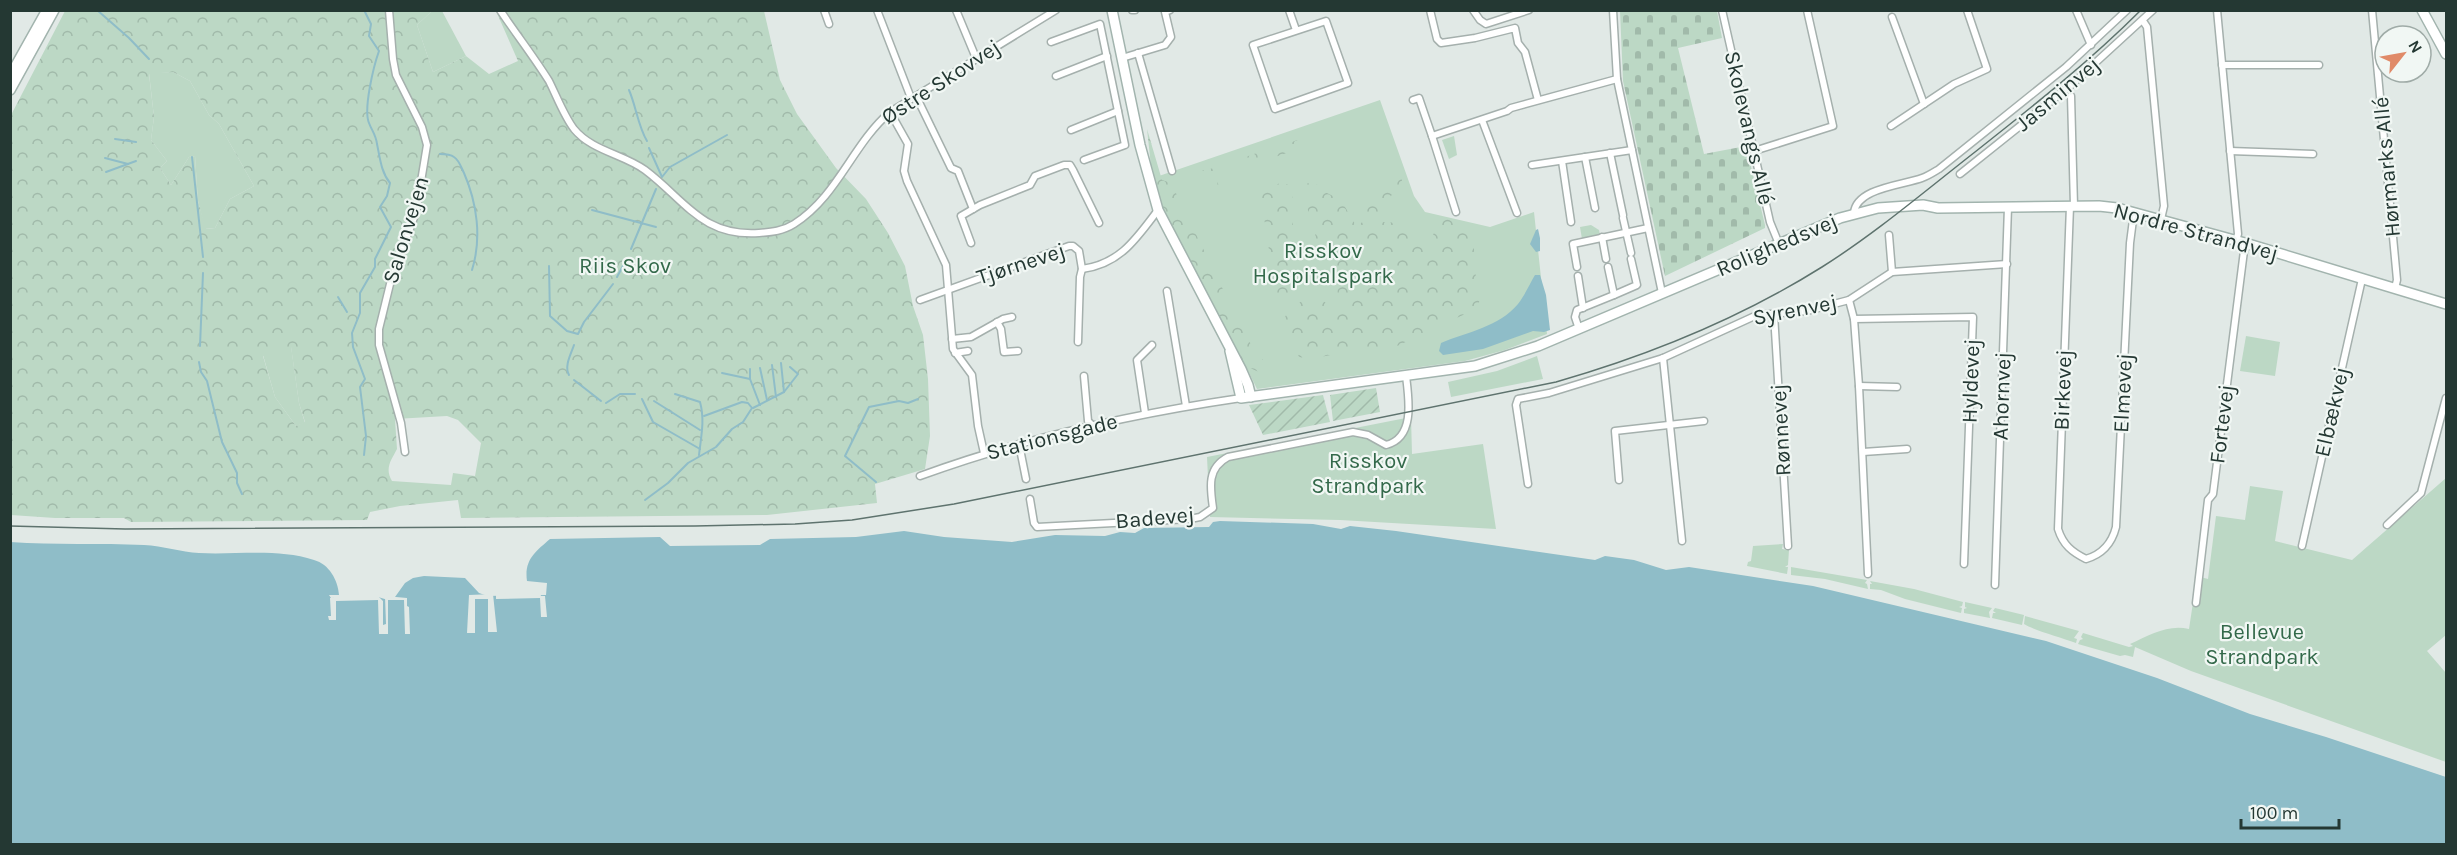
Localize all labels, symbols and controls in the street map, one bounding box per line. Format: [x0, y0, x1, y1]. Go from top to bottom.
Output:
north arrow [2373, 24, 2433, 84]
street label: Østre Skovvej [877, 34, 1005, 130]
text: N [2404, 37, 2427, 56]
street label: Skolevangs Allé [1719, 49, 1779, 207]
street label: Jasminvej [2010, 51, 2106, 137]
street label: Hørmarks Allé [2368, 96, 2406, 238]
street label: Salonvejen [377, 173, 435, 287]
street label: Nordre Strandvej [2111, 197, 2281, 267]
street label: Rolighedsvej [1713, 208, 1841, 282]
street label: Tjørnevej [973, 237, 1069, 291]
park label: Risskov Hospitalspark [1252, 238, 1394, 289]
park label: Riis Skov [579, 253, 671, 279]
street label: Syrenvej [1751, 289, 1839, 331]
street label: Hyldevej [1957, 338, 1985, 424]
street label: Birkevej [2049, 349, 2077, 431]
street label: Ahornvej [1987, 351, 2017, 441]
street label: Elmevej [2108, 353, 2138, 433]
street label: Elbækvej [2309, 364, 2355, 460]
street label: Rønnevej [1766, 383, 1796, 477]
street label: Fortevej [2204, 383, 2240, 465]
street label: Stationsgade [984, 408, 1120, 466]
park label: Risskov Strandpark [1311, 448, 1425, 499]
street label: Badevej [1114, 502, 1196, 534]
park label: Bellevue Strandpark [2205, 619, 2319, 670]
scale bar [2241, 792, 2338, 830]
text: 100 m [2250, 802, 2298, 824]

